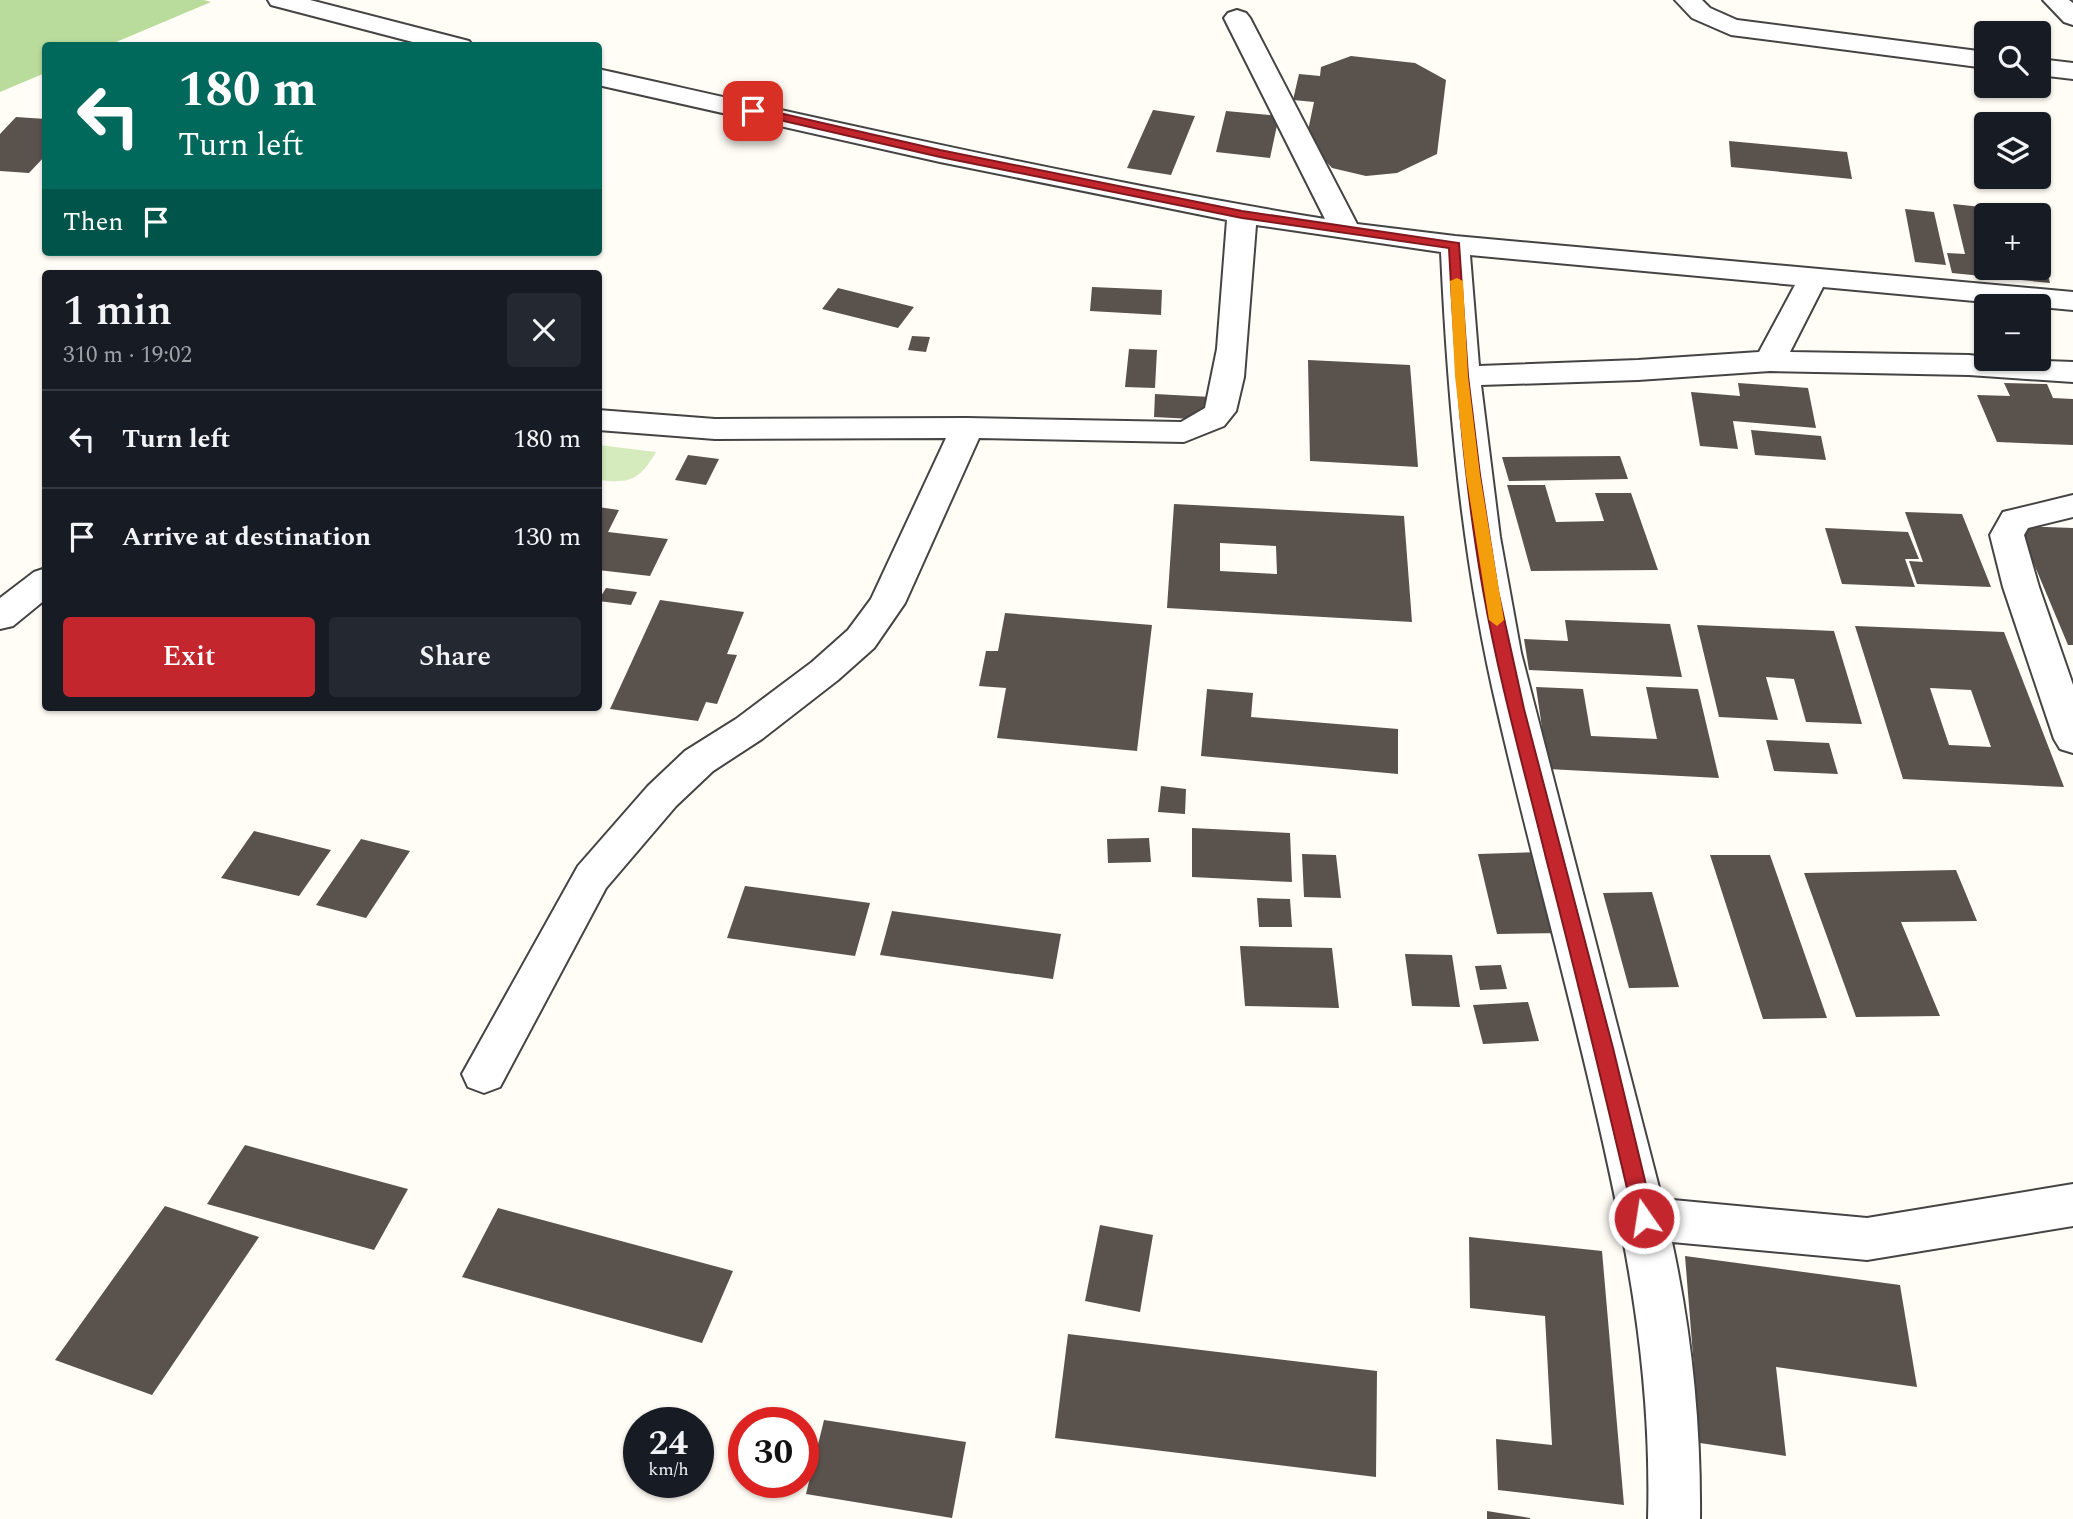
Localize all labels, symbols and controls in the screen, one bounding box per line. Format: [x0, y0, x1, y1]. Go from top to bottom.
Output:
map controls [1974, 21, 2051, 371]
button: search [1974, 21, 2051, 98]
text: 180 m [178, 53, 317, 128]
icon: left [63, 70, 154, 161]
pin [723, 81, 783, 141]
icon: arrive [734, 92, 772, 130]
button: layers [1974, 112, 2051, 189]
text: Turn left [178, 121, 304, 170]
text: Then [63, 202, 123, 242]
icon: arrive [137, 203, 175, 241]
button: + [1974, 203, 2051, 280]
text: 1 min [63, 280, 172, 343]
button: close [507, 293, 581, 367]
button: − [1974, 294, 2051, 371]
text: 310 m · 19:02 [63, 338, 192, 373]
text: Turn left [122, 419, 230, 459]
text: 180 m [513, 419, 581, 459]
icon: left [63, 420, 101, 458]
text: Arrive at destination [122, 517, 371, 557]
text: 130 m [513, 517, 581, 557]
icon: arrive [63, 518, 101, 556]
button: Exit [63, 617, 315, 697]
button: Share [329, 617, 581, 697]
position arrow [1607, 1181, 1681, 1255]
speed limit sign: 30 [728, 1407, 819, 1498]
text: 24 [649, 1417, 688, 1470]
text: km/h [648, 1456, 689, 1483]

